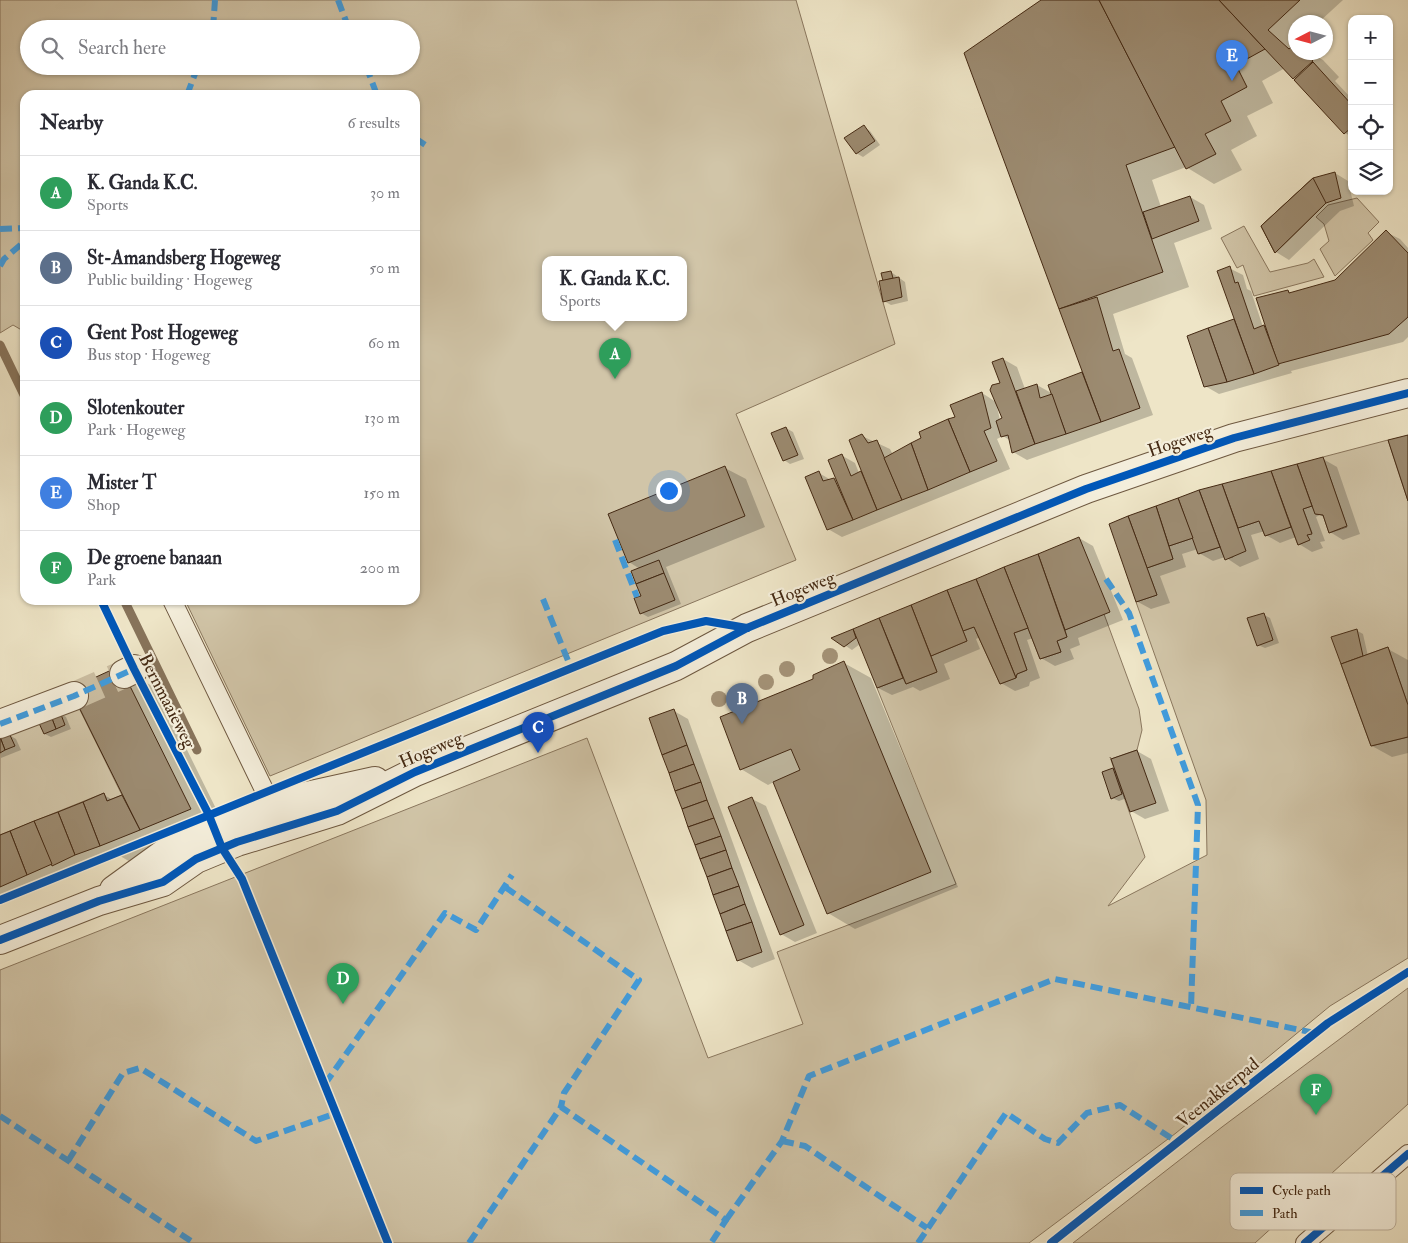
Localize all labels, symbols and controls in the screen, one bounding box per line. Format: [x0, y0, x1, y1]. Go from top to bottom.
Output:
north arrow [1288, 15, 1333, 60]
map controls [1348, 15, 1393, 195]
button: + [1348, 15, 1393, 60]
search box [20, 20, 420, 75]
icon: search [38, 34, 66, 62]
text: Search here [78, 36, 166, 60]
pin: E [1216, 40, 1248, 81]
button: − [1348, 60, 1393, 105]
button: locate [1348, 105, 1393, 150]
text: Nearby [40, 109, 103, 136]
text: 6 results [348, 113, 400, 133]
button: layers [1348, 150, 1393, 195]
text: K. Ganda K.C. [87, 171, 197, 195]
text: A [51, 183, 61, 203]
text: 30 m [370, 183, 400, 203]
text: Sports [87, 195, 128, 215]
text: St-Amandsberg Hogeweg [87, 246, 280, 270]
popup [542, 256, 687, 321]
text: B [51, 258, 61, 278]
text: 50 m [369, 258, 400, 278]
text: K. Ganda K.C. [559, 267, 670, 291]
text: Public building · Hogeweg [87, 270, 252, 290]
text: Sports [559, 291, 601, 311]
text: Gent Post Hogeweg [87, 321, 238, 345]
text: C [50, 333, 62, 353]
text: 60 m [368, 333, 400, 353]
pin: A [599, 338, 631, 379]
text: Bus stop · Hogeweg [87, 345, 210, 365]
text: Slotenkouter [87, 396, 184, 420]
text: D [49, 408, 63, 428]
text: 130 m [364, 408, 400, 428]
street label: Hogeweg [1145, 419, 1216, 463]
text: Park · Hogeweg [87, 420, 185, 440]
text: Mister T [87, 471, 156, 495]
your location [656, 478, 682, 504]
text: E [50, 483, 62, 503]
text: 150 m [363, 483, 400, 503]
text: Shop [87, 495, 120, 515]
text: De groene banaan [87, 546, 222, 570]
text: F [51, 558, 61, 578]
text: 200 m [360, 558, 400, 578]
street label: Hogeweg [768, 565, 839, 612]
text: Park [87, 570, 116, 590]
street label: Bernmaaieweg [133, 650, 201, 753]
pin: B [726, 683, 758, 724]
pin: C [522, 712, 554, 753]
street label: Hogeweg [396, 726, 467, 774]
pin: D [327, 963, 359, 1004]
street label: Veenakkerpad [1172, 1053, 1264, 1133]
pin: F [1300, 1074, 1332, 1115]
legend [1230, 1173, 1396, 1230]
text: Cycle path [1272, 1182, 1332, 1200]
text: Path [1272, 1205, 1298, 1222]

